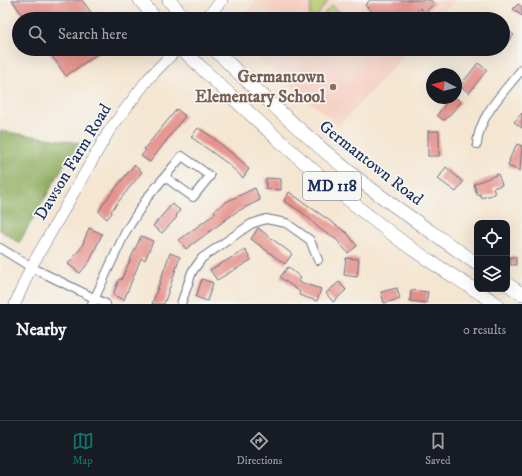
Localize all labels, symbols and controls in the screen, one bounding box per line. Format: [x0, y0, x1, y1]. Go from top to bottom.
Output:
search box [12, 12, 510, 56]
icon: search [26, 23, 48, 45]
text: Search here [58, 25, 127, 44]
place label: Germantown Elementary School [195, 66, 326, 108]
north arrow [426, 68, 462, 104]
marker: Germantown Elementary School [328, 82, 338, 92]
street label: Dawson Farm Road [30, 99, 117, 224]
street label: Germantown Road [314, 115, 428, 211]
road number: MD 118 [303, 172, 361, 200]
map controls [474, 220, 510, 292]
button: locate [474, 220, 510, 256]
button: layers [474, 256, 510, 292]
text: Nearby [16, 319, 66, 341]
text: 0 results [463, 322, 506, 338]
tab: Map [72, 430, 94, 468]
tab: Directions [237, 430, 282, 468]
tab: Saved [425, 430, 450, 468]

